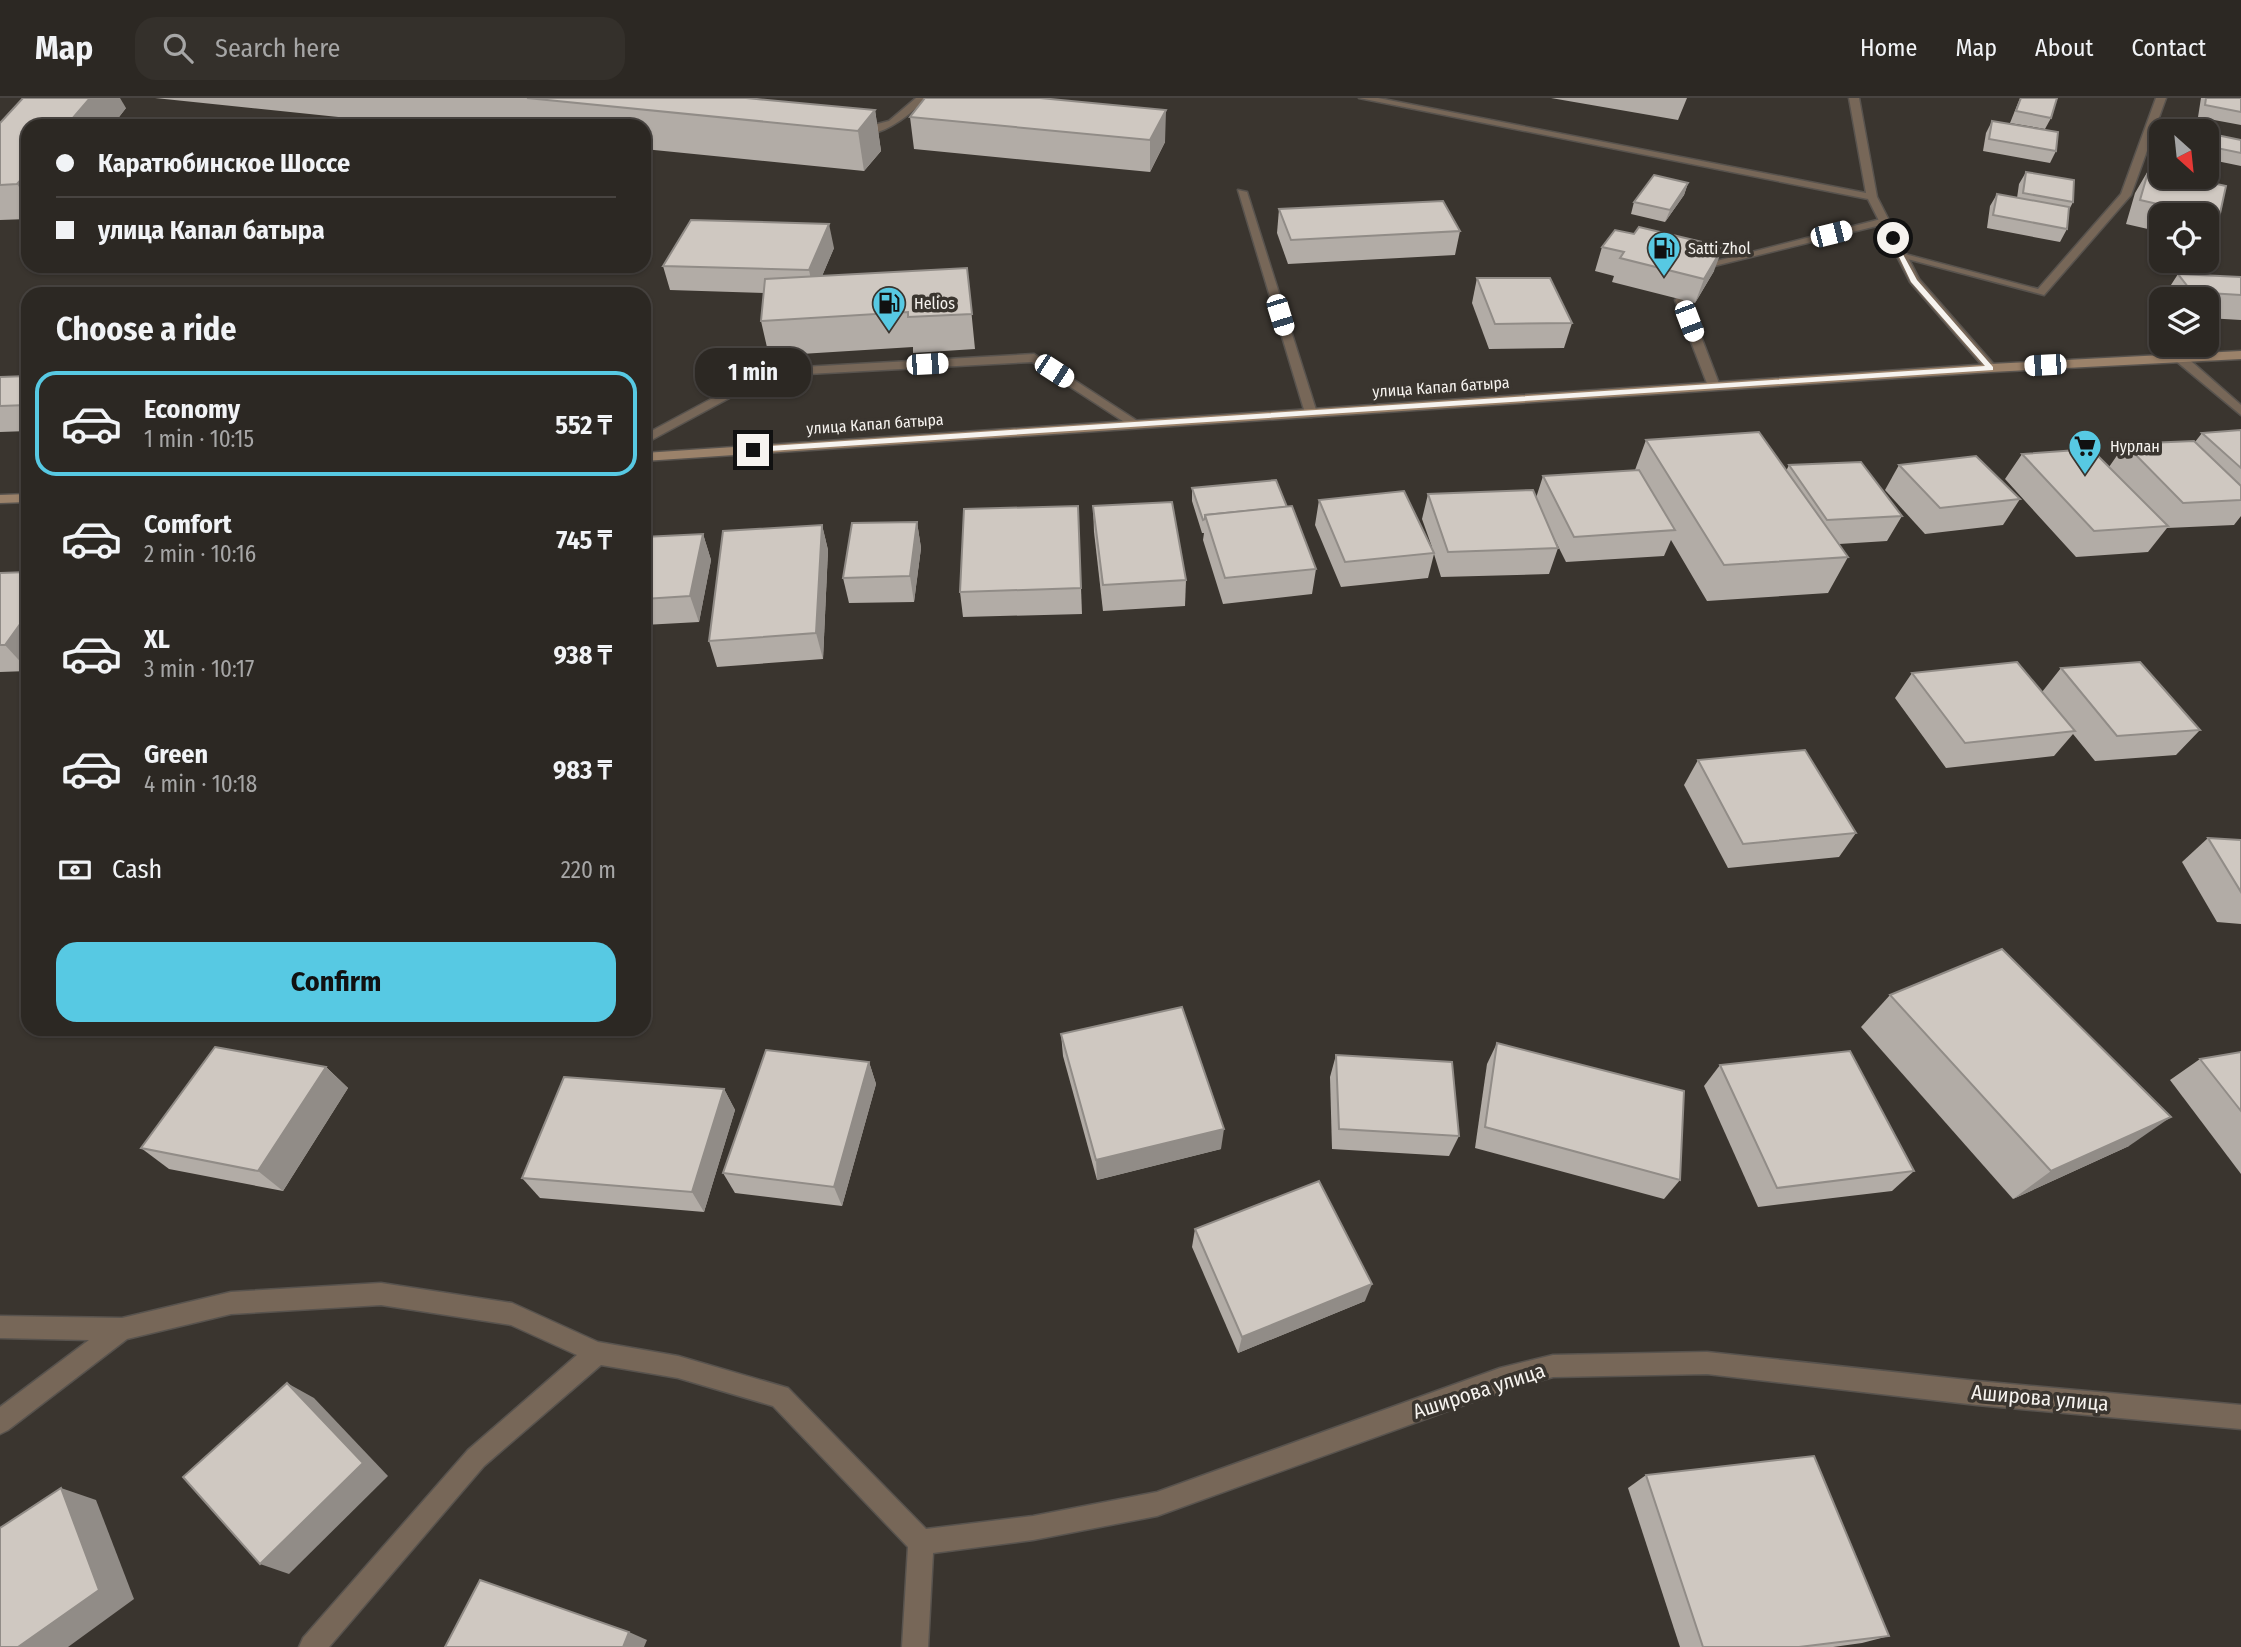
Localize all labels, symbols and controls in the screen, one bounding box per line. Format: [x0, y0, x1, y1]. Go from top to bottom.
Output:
search box [135, 17, 625, 80]
text: Map [35, 28, 93, 68]
icon: search [159, 29, 197, 67]
text: Search here [215, 33, 340, 64]
text: Home [1860, 34, 1917, 62]
text: Map [1955, 34, 1997, 62]
text: About [2035, 34, 2093, 62]
text: Contact [2131, 34, 2206, 62]
north arrow [2149, 119, 2219, 189]
map controls [2149, 119, 2219, 357]
text: Каратюбинское Шоссе [98, 148, 350, 179]
button: locate [2149, 203, 2219, 273]
text: улица Капал батыра [98, 215, 325, 246]
car [1809, 219, 1854, 249]
route start [1877, 222, 1909, 254]
fuel station icon: Satti Zhol [1645, 229, 1683, 278]
place label: Satti Zhol [1688, 239, 1751, 258]
fuel station icon: Helios [870, 284, 908, 333]
button: layers [2149, 287, 2219, 357]
car [1264, 292, 1297, 338]
place label: Helios [914, 294, 955, 313]
car [1672, 298, 1707, 344]
text: Choose a ride [56, 310, 237, 348]
callout: 1 min [695, 348, 811, 398]
car [1031, 351, 1078, 391]
car [906, 352, 949, 376]
car [2024, 353, 2067, 377]
text: 1 min [728, 358, 778, 386]
street label: улица Капал батыра [1372, 373, 1510, 401]
icon: car [60, 392, 123, 455]
text: Economy [144, 394, 240, 425]
text: 552 ₸ [555, 410, 612, 441]
street label: улица Капал батыра [806, 410, 944, 438]
text: 1 min · 10:15 [144, 425, 254, 453]
supermarket icon: Нурлан [2066, 427, 2104, 476]
route end [737, 434, 769, 466]
place label: Нурлан [2110, 437, 2160, 456]
icon: car [60, 507, 123, 570]
text: Comfort [144, 509, 232, 540]
text: 745 ₸ [556, 525, 612, 556]
text: 2 min · 10:16 [144, 540, 256, 568]
icon: car [60, 622, 123, 685]
text: XL [144, 624, 170, 655]
text: 938 ₸ [553, 640, 612, 671]
text: 3 min · 10:17 [144, 655, 254, 683]
icon: car [60, 737, 123, 800]
text: Green [144, 739, 208, 770]
text: 983 ₸ [553, 755, 612, 786]
text: 4 min · 10:18 [144, 770, 257, 798]
icon: cash [56, 851, 94, 889]
text: Cash [112, 854, 162, 885]
text: 220 m [561, 856, 616, 884]
button: Confirm [56, 942, 616, 1022]
street label: Аширова улица [1409, 1357, 1549, 1425]
street label: Аширова улица [1970, 1379, 2110, 1417]

